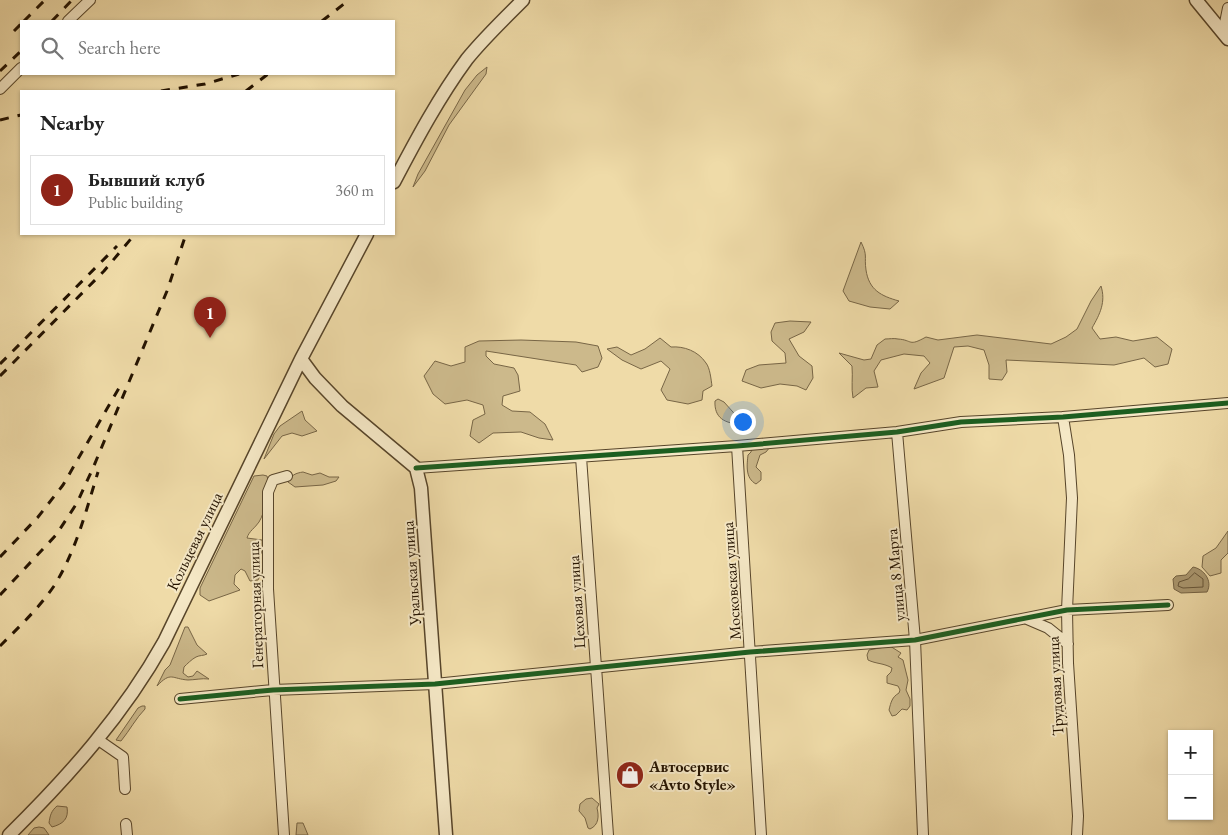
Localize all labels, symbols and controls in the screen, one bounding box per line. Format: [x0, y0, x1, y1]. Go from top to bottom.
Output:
search box [20, 20, 395, 75]
icon: search [38, 34, 66, 62]
text: Search here [78, 35, 160, 60]
text: Nearby [40, 109, 104, 136]
text: Бывший клуб [88, 167, 205, 192]
text: 1 [53, 180, 61, 201]
text: 360 m [335, 180, 374, 201]
text: Public building [88, 192, 183, 213]
pin: 1 [194, 297, 226, 338]
your location [730, 409, 756, 435]
street label: Кольцевая улица [162, 488, 228, 594]
street label: Уральская улица [397, 519, 426, 627]
street label: Московская улица [717, 521, 746, 641]
street label: улица 8 Марта [881, 527, 910, 622]
street label: Генераторная улица [243, 540, 268, 669]
street label: Цеховая улица [563, 554, 590, 649]
street label: Трудовая улица [1042, 635, 1069, 736]
map controls [1168, 730, 1213, 820]
button: + [1168, 730, 1213, 775]
place label: Автосервис «Avto Style» [648, 756, 736, 795]
shop icon: Автосервис «Avto Style» [615, 760, 645, 790]
button: − [1168, 775, 1213, 820]

